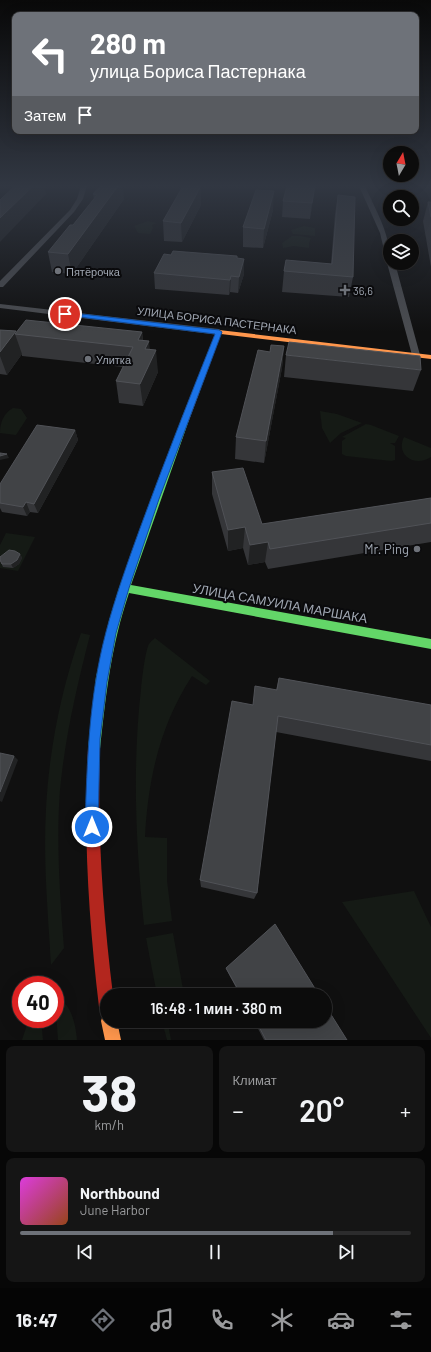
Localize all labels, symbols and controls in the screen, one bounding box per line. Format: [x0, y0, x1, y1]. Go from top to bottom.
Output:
text: 280 m [90, 26, 166, 60]
icon: left [24, 28, 76, 80]
text: улица Бориса Пастернака [90, 60, 306, 82]
icon: arrive [74, 104, 96, 126]
text: Затем [24, 106, 66, 124]
north arrow [383, 146, 419, 182]
map controls [383, 146, 419, 270]
button: search [383, 190, 419, 226]
button: layers [383, 234, 419, 270]
place label: Пятёрочка [66, 265, 121, 278]
marker: Пятёрочка [53, 266, 63, 276]
place label: 36,6 [353, 284, 373, 297]
marker: 36,6 [340, 285, 350, 295]
pin [48, 297, 82, 331]
icon: arrive [54, 303, 76, 325]
street label: УЛИЦА БОРИСА ПАСТЕРНАКА [137, 304, 298, 336]
place label: Улитка [96, 353, 132, 366]
marker: Улитка [83, 354, 93, 364]
place label: Mr. Ping [364, 541, 409, 557]
marker: Mr. Ping [412, 544, 422, 554]
street label: УЛИЦА САМУИЛА МАРШАКА [191, 580, 369, 626]
position arrow [71, 806, 113, 848]
speed limit sign: 40 [12, 976, 64, 1028]
text: 16:48 · 1 мин · 380 m [150, 999, 282, 1017]
text: 38 [81, 1060, 137, 1122]
text: Климат [233, 1072, 277, 1088]
text: 20° [299, 1092, 344, 1128]
text: − [233, 1097, 244, 1123]
text: + [400, 1097, 411, 1123]
text: km/h [95, 1117, 124, 1133]
text: Northbound [80, 1184, 160, 1202]
text: June Harbor [80, 1202, 150, 1218]
icon: previous [74, 1241, 96, 1263]
icon: pause [204, 1241, 226, 1263]
icon: next [335, 1241, 357, 1263]
icon: directions [89, 1306, 117, 1334]
icon: music [148, 1306, 176, 1334]
icon: phone [208, 1306, 236, 1334]
icon: climate [268, 1306, 296, 1334]
icon: car [327, 1306, 355, 1334]
icon: filters [387, 1306, 415, 1334]
text: 16:47 [16, 1309, 57, 1331]

